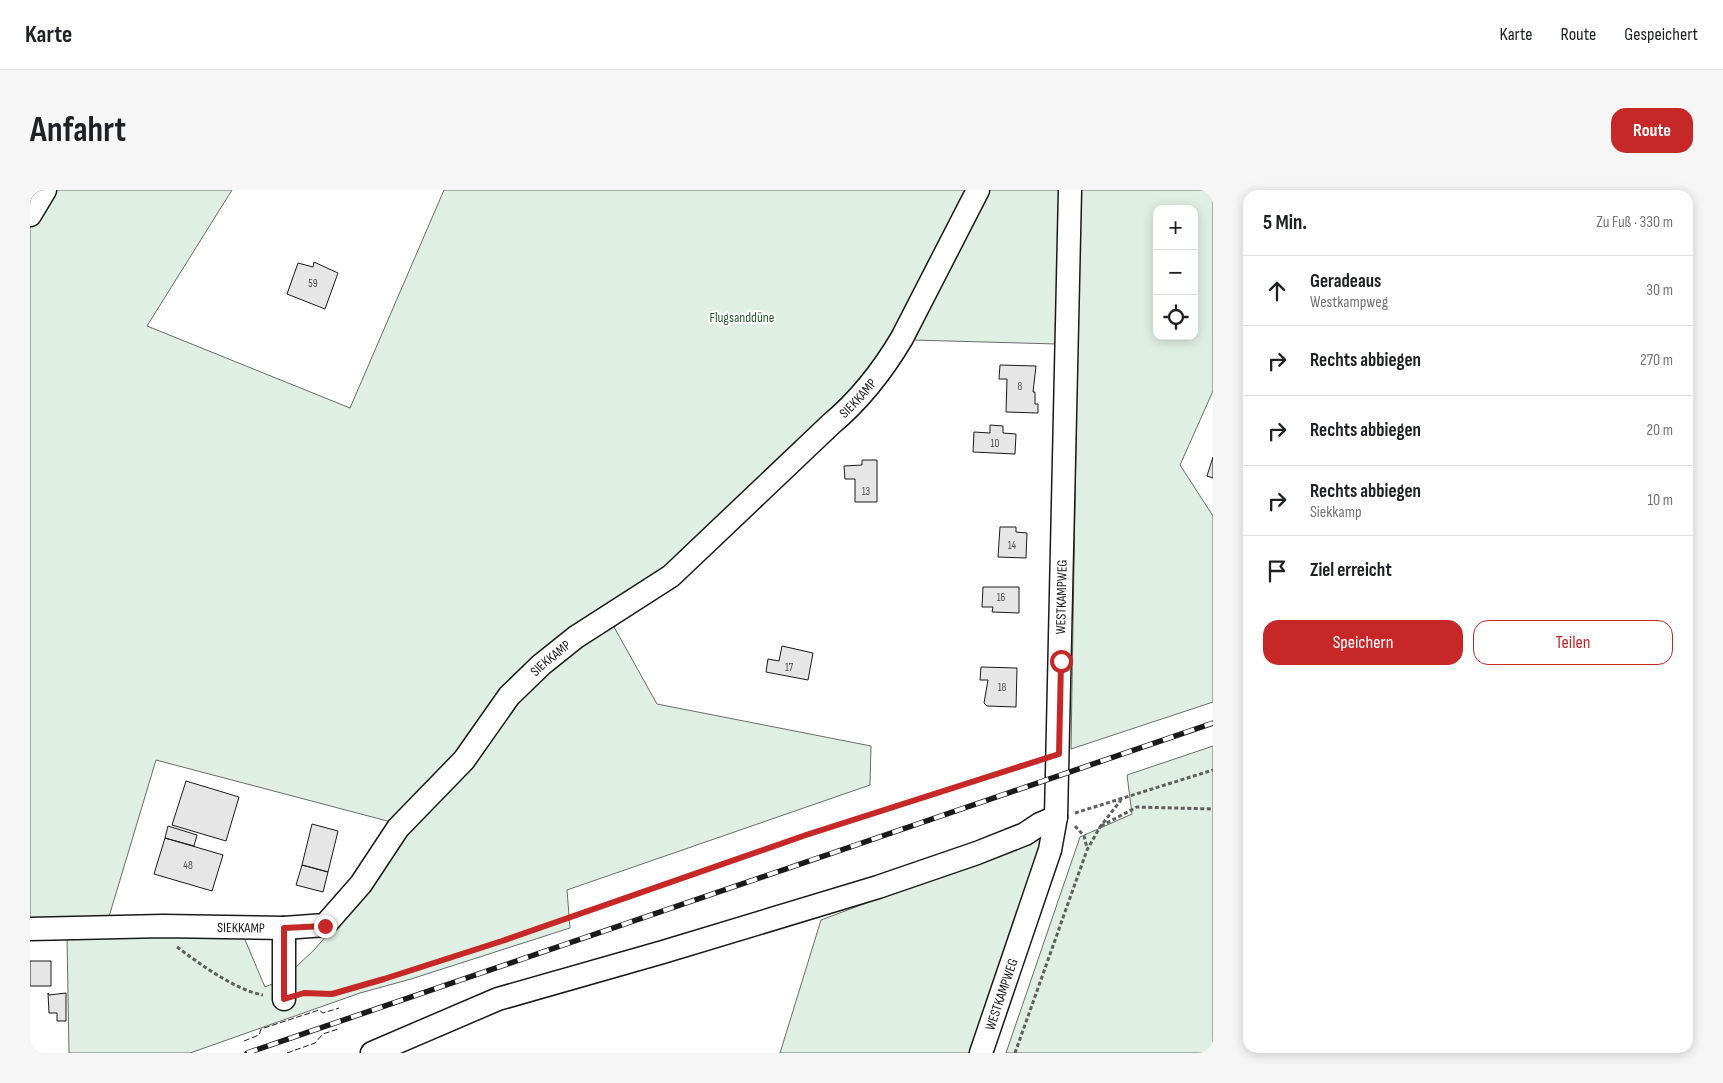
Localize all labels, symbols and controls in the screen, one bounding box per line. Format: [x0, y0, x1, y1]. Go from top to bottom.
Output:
text: Karte [25, 20, 72, 49]
text: Karte [1500, 24, 1533, 45]
text: Route [1561, 24, 1596, 45]
text: Gespeichert [1624, 24, 1698, 45]
button: Route [1611, 108, 1693, 153]
text: Anfahrt [30, 109, 126, 152]
map controls [1153, 205, 1198, 340]
button: + [1153, 205, 1198, 250]
text: 5 Min. [1263, 210, 1307, 235]
text: Zu Fuß · 330 m [1596, 213, 1673, 232]
button: − [1153, 250, 1198, 295]
text: Geradeaus [1310, 270, 1381, 293]
house number: 59 [308, 277, 318, 290]
icon: ahead [1263, 277, 1291, 305]
text: 30 m [1646, 281, 1673, 300]
text: Westkampweg [1310, 293, 1388, 312]
button: locate [1153, 295, 1198, 340]
park label: Flugsanddüne [710, 309, 774, 326]
icon: right [1263, 347, 1291, 375]
text: Rechts abbiegen [1310, 349, 1421, 372]
text: 270 m [1640, 351, 1673, 370]
street label: SIEKKAMP [836, 375, 880, 422]
house number: 8 [1018, 380, 1023, 393]
icon: right [1263, 417, 1291, 445]
text: Rechts abbiegen [1310, 419, 1421, 442]
text: 20 m [1646, 421, 1673, 440]
house number: 10 [991, 437, 999, 450]
text: Rechts abbiegen [1310, 480, 1421, 503]
house number: 13 [862, 485, 871, 498]
icon: right [1263, 487, 1291, 515]
text: 10 m [1647, 491, 1673, 510]
text: Siekkamp [1310, 503, 1362, 522]
house number: 14 [1008, 539, 1017, 552]
icon: arrive [1263, 557, 1291, 585]
street label: WESTKAMPWEG [1052, 559, 1071, 635]
text: Ziel erreicht [1310, 559, 1392, 582]
house number: 16 [997, 591, 1006, 604]
button: Speichern [1263, 620, 1463, 665]
button: Teilen [1473, 620, 1673, 665]
street label: SIEKKAMP [527, 637, 574, 680]
route start [1050, 650, 1073, 673]
house number: 17 [785, 661, 794, 674]
house number: 18 [998, 681, 1007, 694]
house number: 48 [183, 859, 193, 872]
route end [314, 915, 337, 938]
street label: SIEKKAMP [217, 919, 265, 937]
street label: WESTKAMPWEG [981, 956, 1022, 1033]

